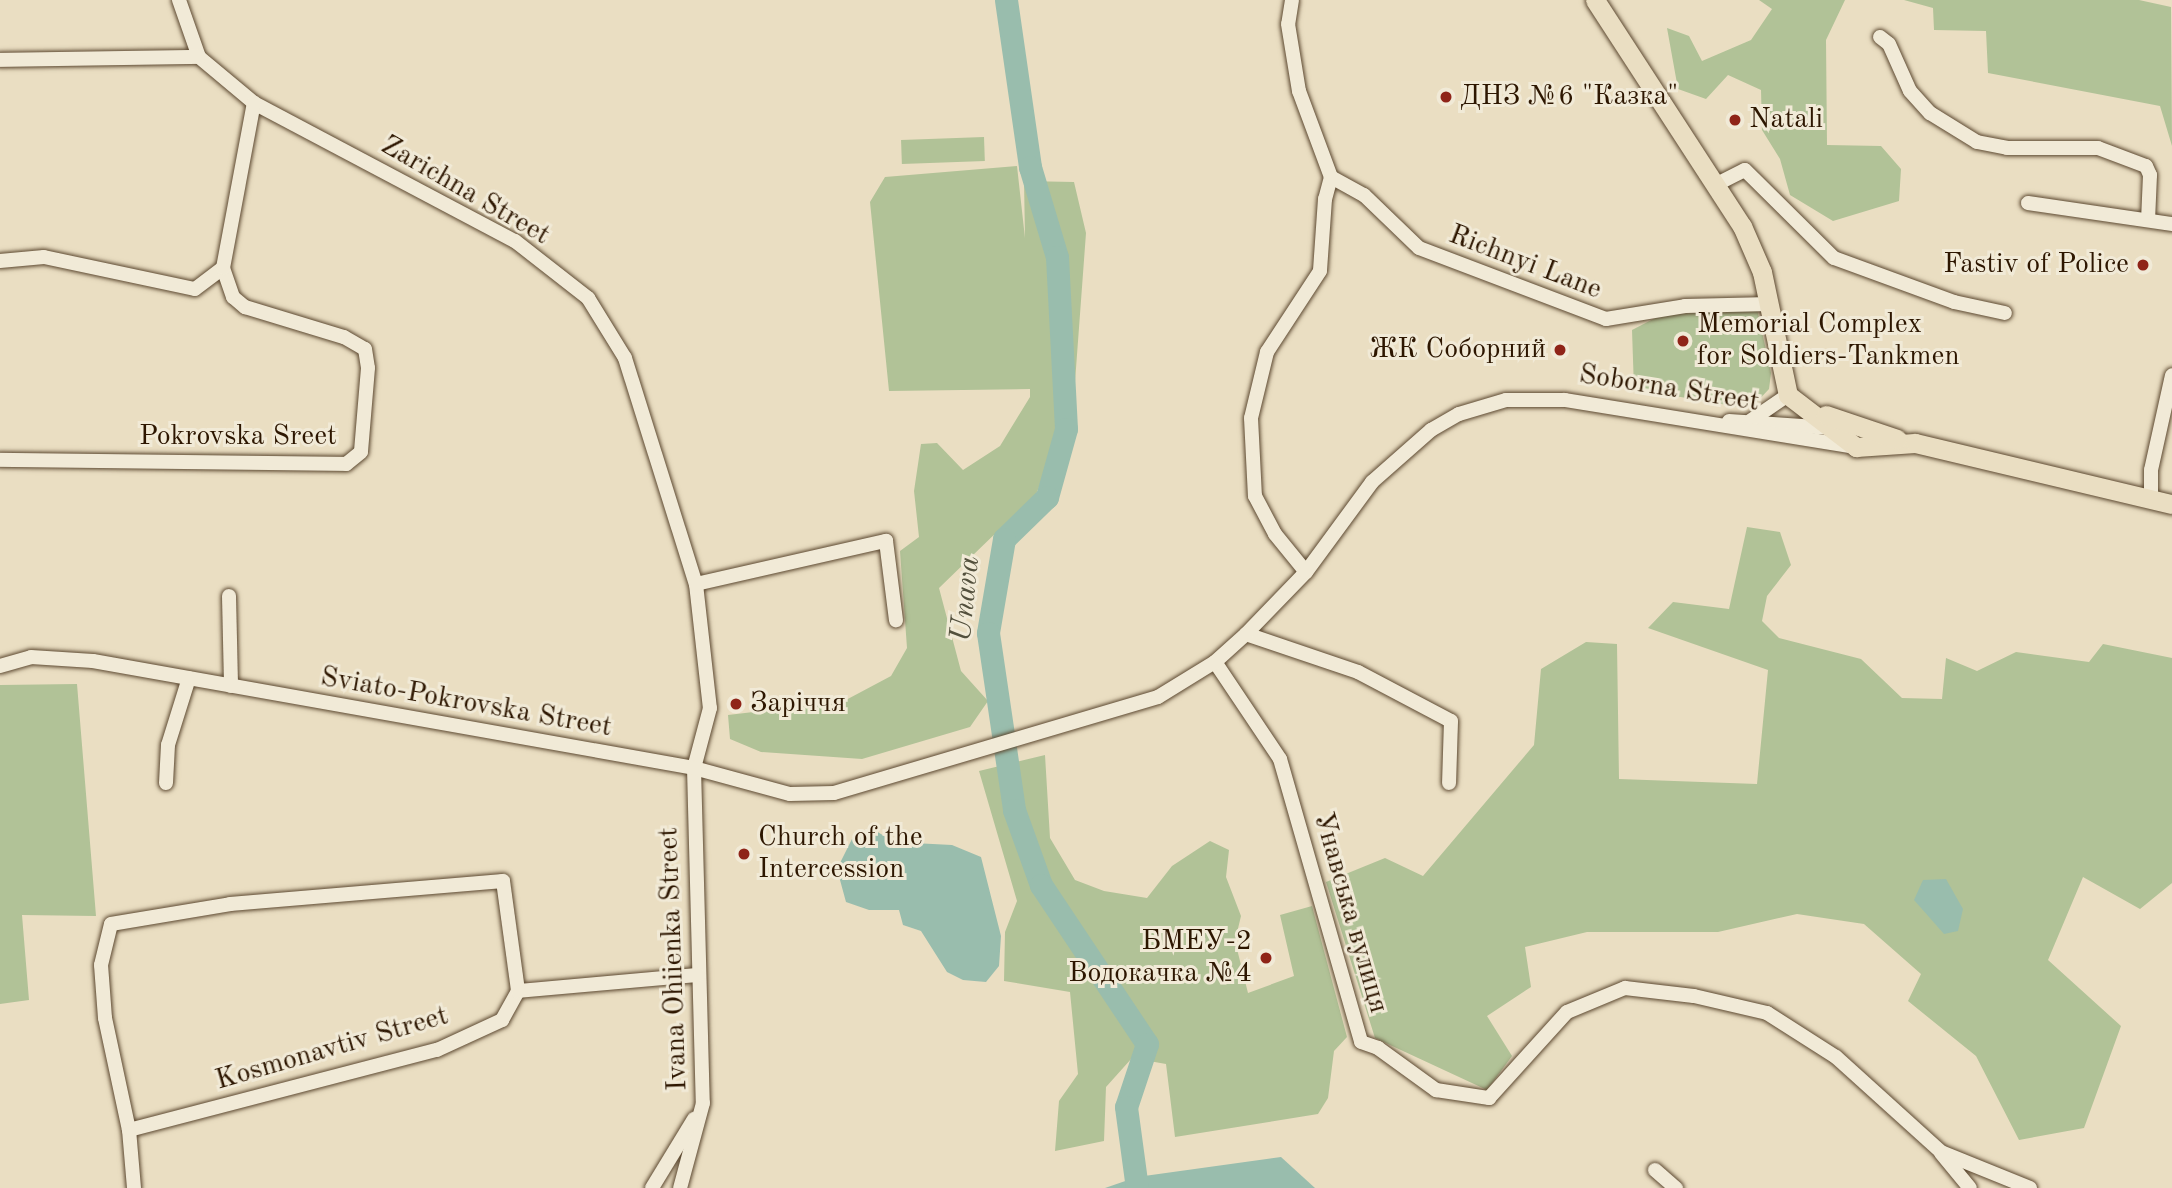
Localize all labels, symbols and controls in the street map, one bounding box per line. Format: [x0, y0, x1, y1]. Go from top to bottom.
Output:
place label: ДНЗ №6 "Казка" [1460, 80, 1678, 114]
marker: ДНЗ №6 "Казка" [1438, 89, 1454, 105]
place label: Natali [1749, 103, 1823, 137]
marker: Natali [1727, 112, 1743, 128]
street label: Zarichna Street [375, 129, 555, 253]
street label: Richnyi Lane [1444, 218, 1606, 308]
place label: Fastiv of Police [1943, 248, 2129, 282]
marker: Fastiv of Police [2135, 257, 2151, 273]
place label: Memorial Complex for Soldiers-Tankmen [1697, 308, 1960, 374]
place label: ЖК Соборний [1369, 333, 1546, 367]
marker: Memorial Complex for Soldiers-Tankmen [1675, 333, 1691, 349]
marker: ЖК Соборний [1552, 342, 1568, 358]
street label: Soborna Street [1577, 358, 1761, 420]
street label: Pokrovska Sreet [139, 420, 337, 454]
water label: Unava [944, 554, 988, 644]
street label: Sviato-Pokrovska Street [318, 661, 614, 745]
place label: Заріччя [750, 687, 846, 721]
marker: Заріччя [728, 696, 744, 712]
street label: Унавська вулиця [1305, 809, 1395, 1017]
place label: Church of the Intercession [758, 821, 923, 887]
street label: Ivana Ohiienka Street [653, 827, 695, 1091]
marker: Church of the Intercession [736, 846, 752, 862]
place label: БМЕУ-2 Водокачка №4 [1068, 925, 1252, 991]
marker: БМЕУ-2 Водокачка №4 [1258, 950, 1274, 966]
street label: Kosmonavtiv Street [212, 1000, 452, 1098]

